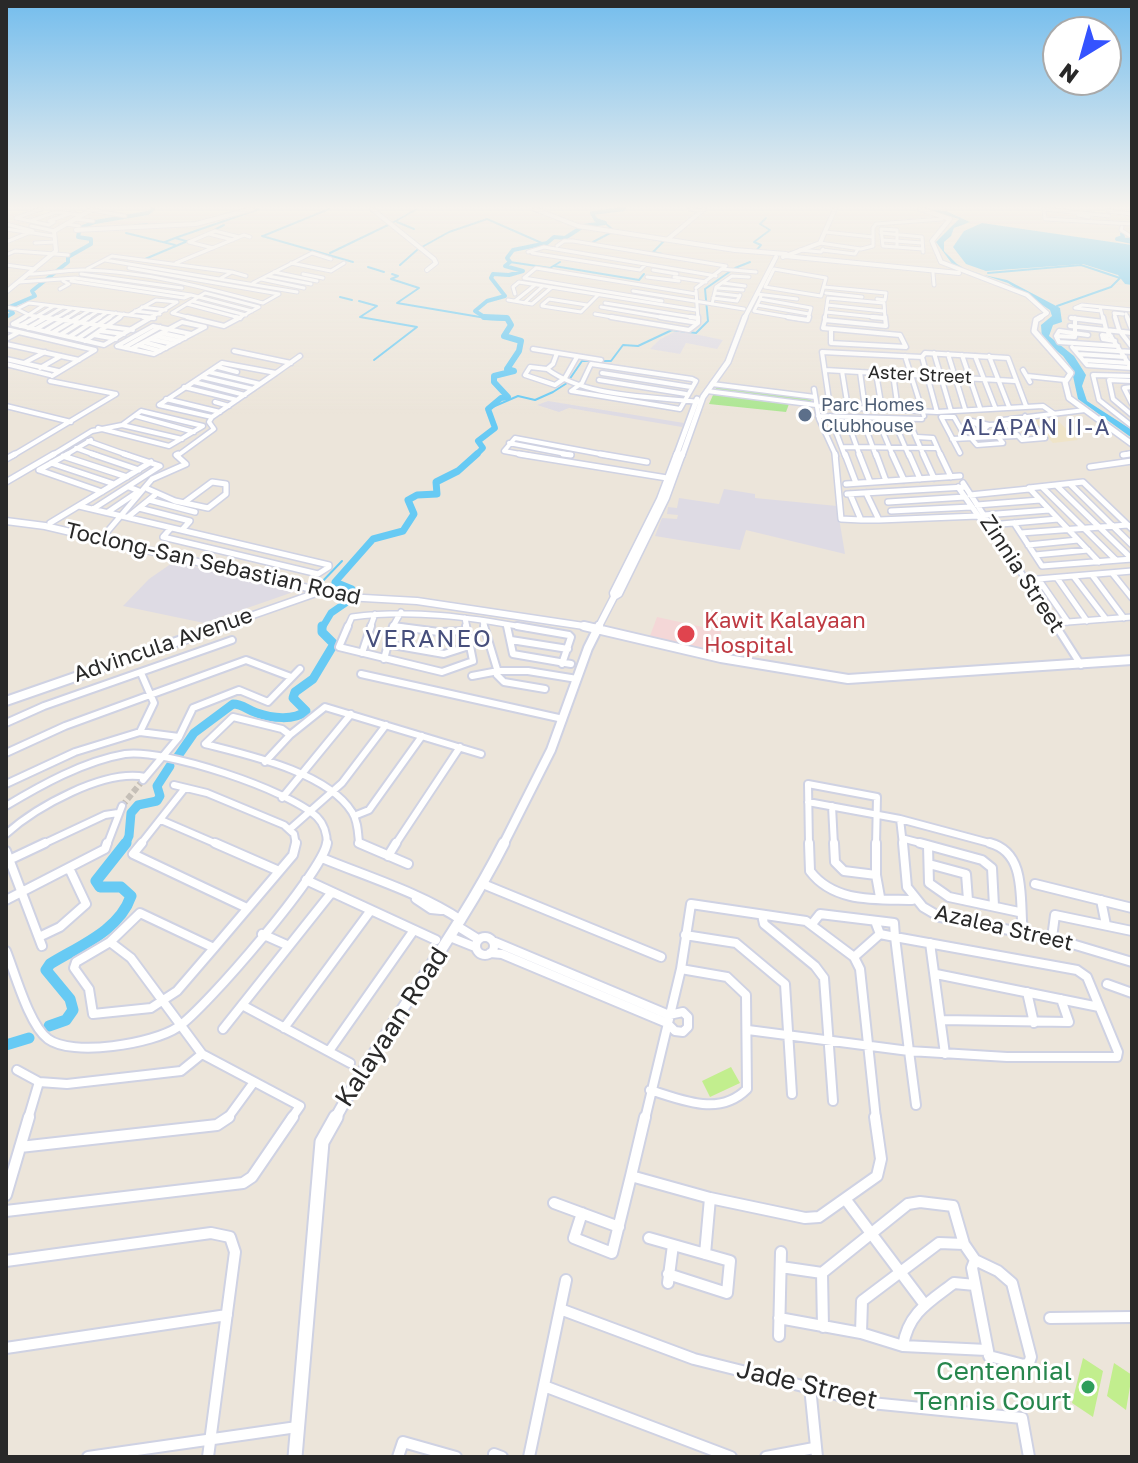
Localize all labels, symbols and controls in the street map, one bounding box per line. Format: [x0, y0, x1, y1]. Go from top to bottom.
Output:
north arrow [1042, 16, 1122, 96]
text: N [1054, 58, 1083, 90]
street label: Aster Street [868, 361, 972, 389]
place label: Parc Homes Clubhouse [821, 394, 924, 436]
marker: Parc Homes Clubhouse [796, 406, 814, 424]
district label: ALAPAN II-A [960, 415, 1112, 441]
street label: Zinnia Street [974, 510, 1070, 638]
street label: Toclong-San Sebastian Road [63, 517, 363, 611]
street label: Advincula Avenue [70, 602, 256, 688]
place label: Kawit Kalayaan Hospital [704, 608, 866, 660]
marker: Kawit Kalayaan Hospital [675, 623, 697, 645]
district label: VERANEO [365, 625, 493, 653]
street label: Azalea Street [932, 899, 1076, 957]
street label: Kalayaan Road [329, 941, 455, 1113]
street label: Jade Street [734, 1354, 880, 1416]
place label: Centennial Tennis Court [914, 1356, 1072, 1418]
marker: Centennial Tennis Court [1079, 1378, 1097, 1396]

